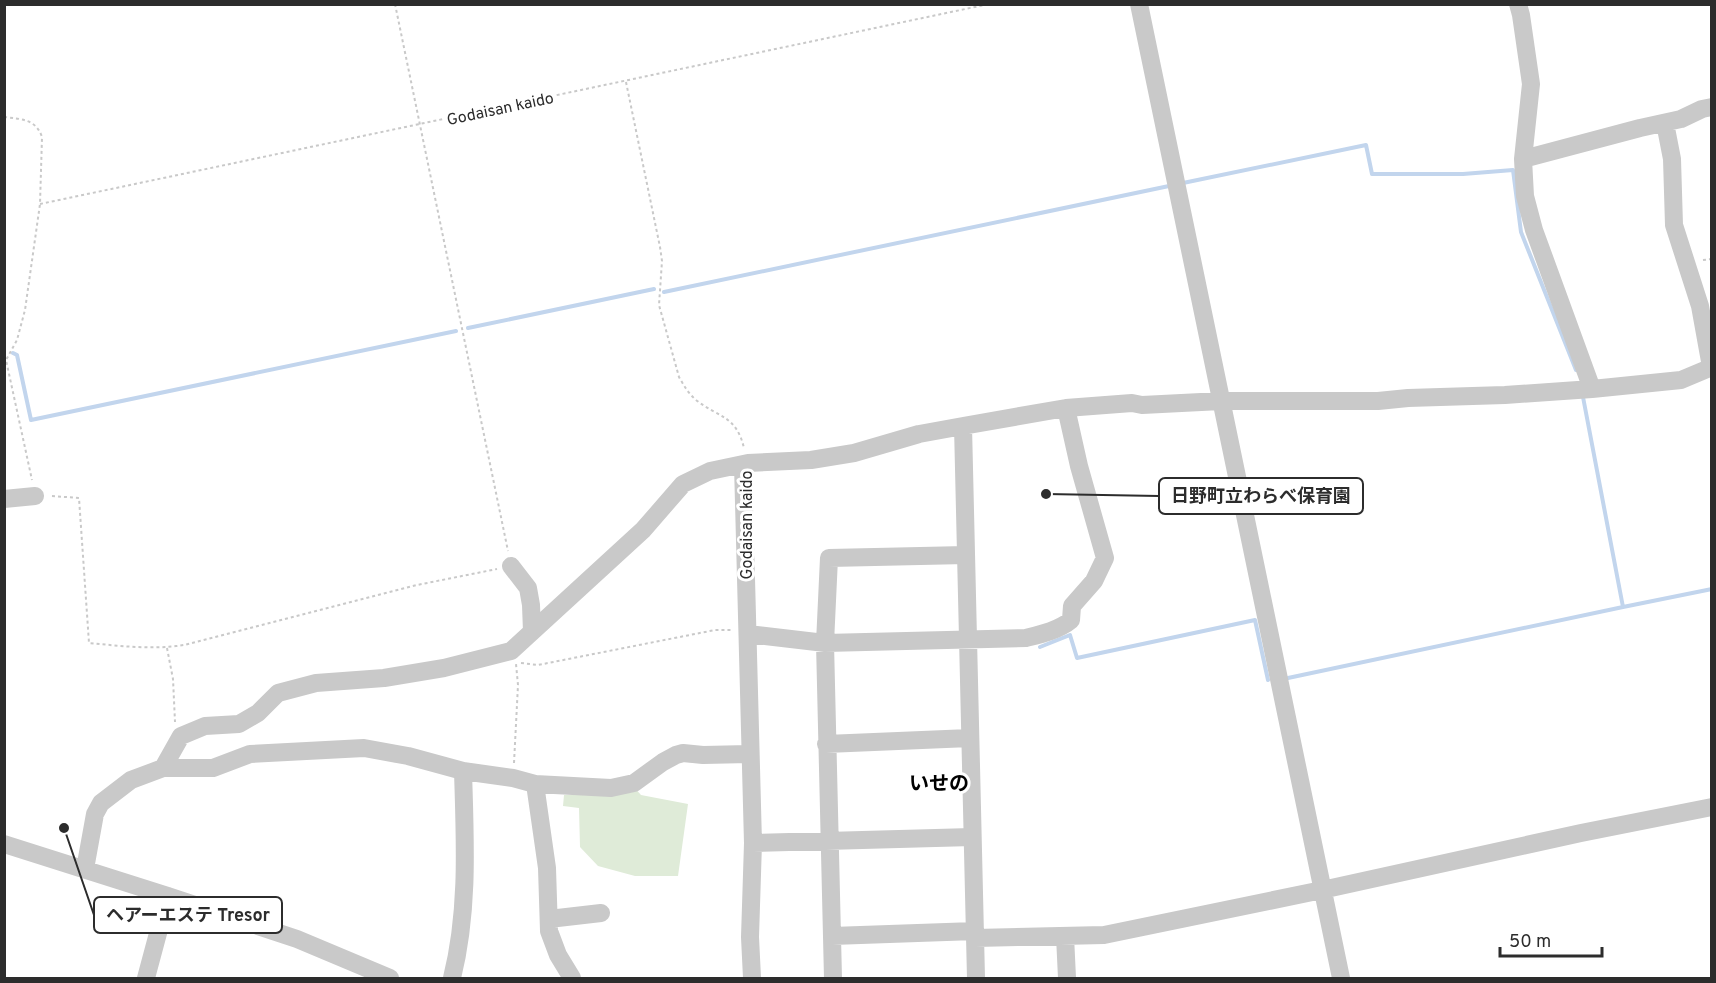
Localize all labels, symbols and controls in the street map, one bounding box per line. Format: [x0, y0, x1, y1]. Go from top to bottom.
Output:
street label: Godaisan kaido [445, 89, 556, 131]
street label: Godaisan kaido [738, 470, 758, 579]
callout: 日野町立わらべ保育園 [1159, 478, 1363, 514]
text: 日野町立わらべ保育園 [1171, 486, 1351, 509]
district label: いせの [909, 772, 969, 798]
callout: ヘアーエステ Tresor [94, 897, 282, 933]
text: ヘアーエステ Tresor [106, 905, 271, 928]
scale bar [1500, 920, 1602, 958]
text: 50 m [1509, 931, 1551, 954]

